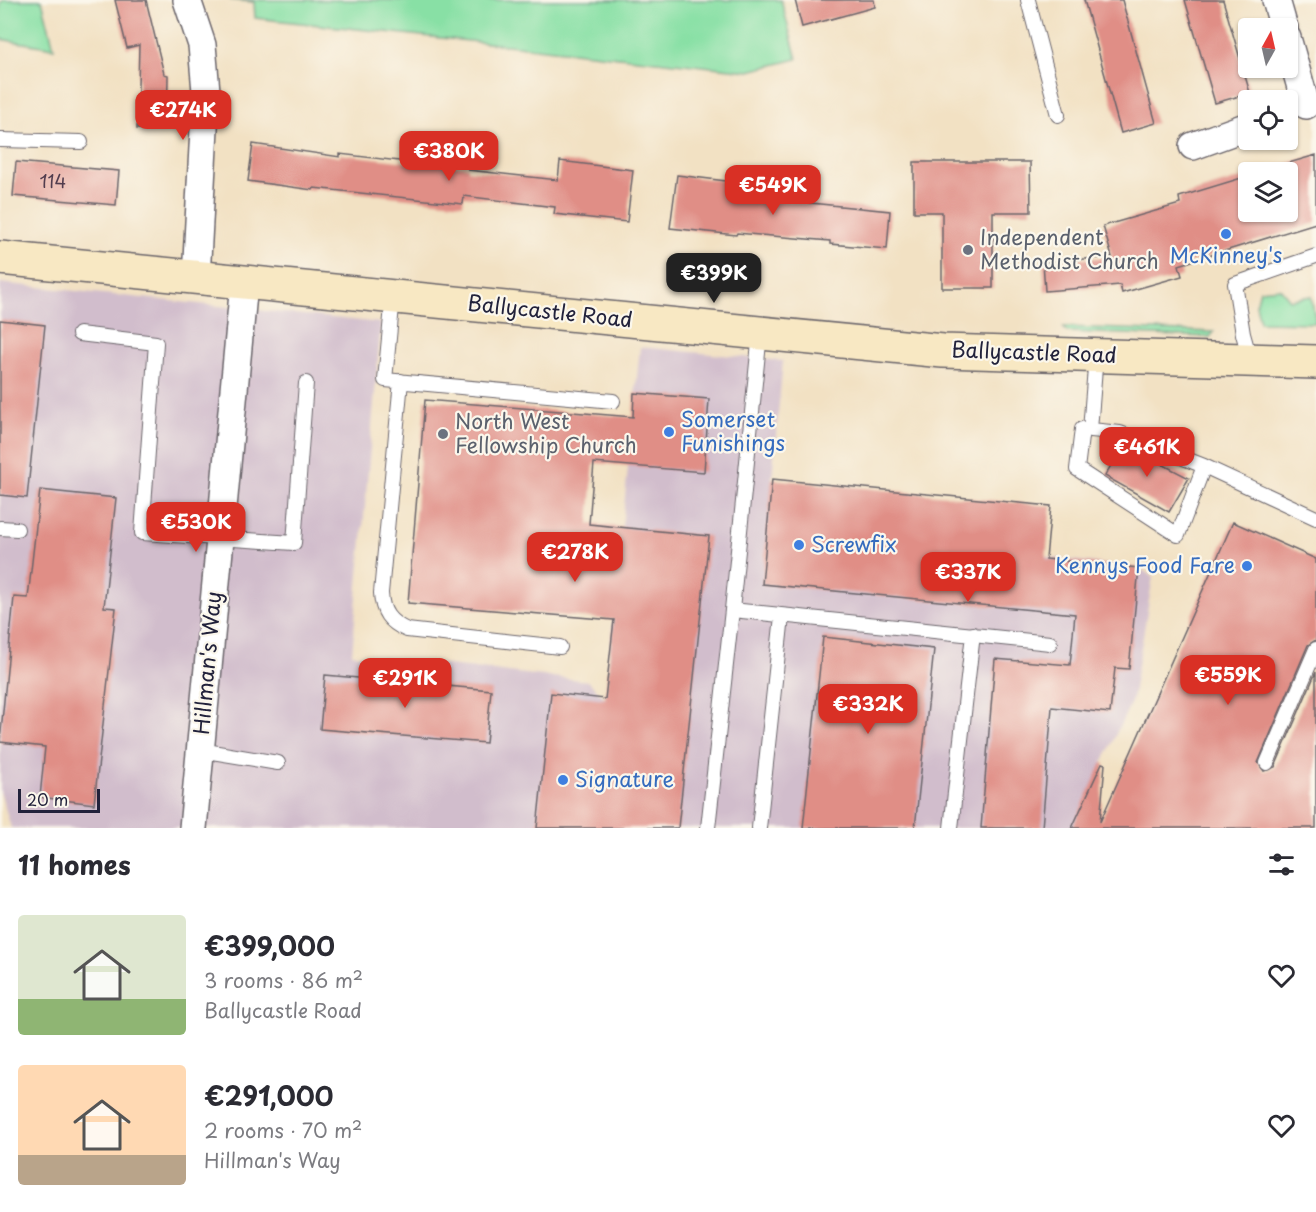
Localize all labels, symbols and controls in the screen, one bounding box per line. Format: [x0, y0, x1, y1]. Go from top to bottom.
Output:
north arrow [1238, 18, 1298, 78]
map controls [1238, 18, 1298, 222]
pin: €274K [141, 90, 225, 141]
button: locate [1238, 90, 1298, 150]
text: €274K [149, 94, 217, 124]
pin: €380K [407, 131, 491, 182]
text: €380K [413, 135, 485, 165]
button: layers [1238, 162, 1298, 222]
pin: €549K [731, 165, 815, 216]
house number: 114 [40, 167, 66, 194]
text: €549K [739, 169, 807, 199]
place label: Independent Methodist Church [980, 220, 1159, 276]
marker: McKinney's [1219, 227, 1233, 241]
place label: McKinney's [1170, 238, 1282, 270]
marker: Independent Methodist Church [961, 243, 975, 257]
pin: €399K [672, 253, 756, 304]
text: €399K [680, 257, 748, 287]
street label: Ballycastle Road [466, 285, 634, 335]
street label: Ballycastle Road [951, 332, 1117, 370]
place label: Somerset Funishings [681, 402, 785, 458]
place label: North West Fellowship Church [455, 404, 637, 460]
marker: Somerset Funishings [662, 425, 676, 439]
marker: North West Fellowship Church [436, 427, 450, 441]
pin: €461K [1105, 427, 1189, 478]
text: €461K [1113, 431, 1181, 461]
pin: €530K [154, 502, 238, 553]
text: €530K [160, 506, 232, 536]
place label: Screwfix [811, 527, 897, 559]
pin: €278K [533, 532, 617, 583]
text: €278K [541, 536, 609, 566]
marker: Screwfix [792, 538, 806, 552]
place label: Kennys Food Fare [1055, 548, 1235, 580]
pin: €337K [926, 552, 1010, 603]
text: €337K [935, 556, 1001, 586]
marker: Kennys Food Fare [1240, 559, 1254, 573]
street label: Hillman's Way [184, 590, 228, 736]
pin: €559K [1186, 655, 1270, 706]
pin: €291K [363, 658, 447, 709]
text: €559K [1194, 659, 1262, 689]
text: €291K [373, 662, 437, 692]
pin: €332K [826, 684, 910, 735]
text: €332K [832, 688, 904, 718]
place label: Signature [575, 762, 674, 794]
marker: Signature [556, 773, 570, 787]
scale bar [18, 786, 100, 814]
text: 20 m [27, 787, 68, 811]
text: 11 homes [18, 845, 131, 884]
icon: filters [1265, 848, 1298, 881]
text: €399,000 [204, 926, 335, 965]
icon: home [66, 939, 138, 1011]
icon: heart [1265, 959, 1298, 992]
text: 3 rooms · 86 m² [204, 965, 363, 995]
text: Ballycastle Road [204, 995, 362, 1025]
text: €291,000 [204, 1076, 334, 1115]
icon: home [66, 1089, 138, 1161]
icon: heart [1265, 1109, 1298, 1142]
text: 2 rooms · 70 m² [204, 1115, 362, 1145]
text: Hillman's Way [204, 1145, 341, 1175]

